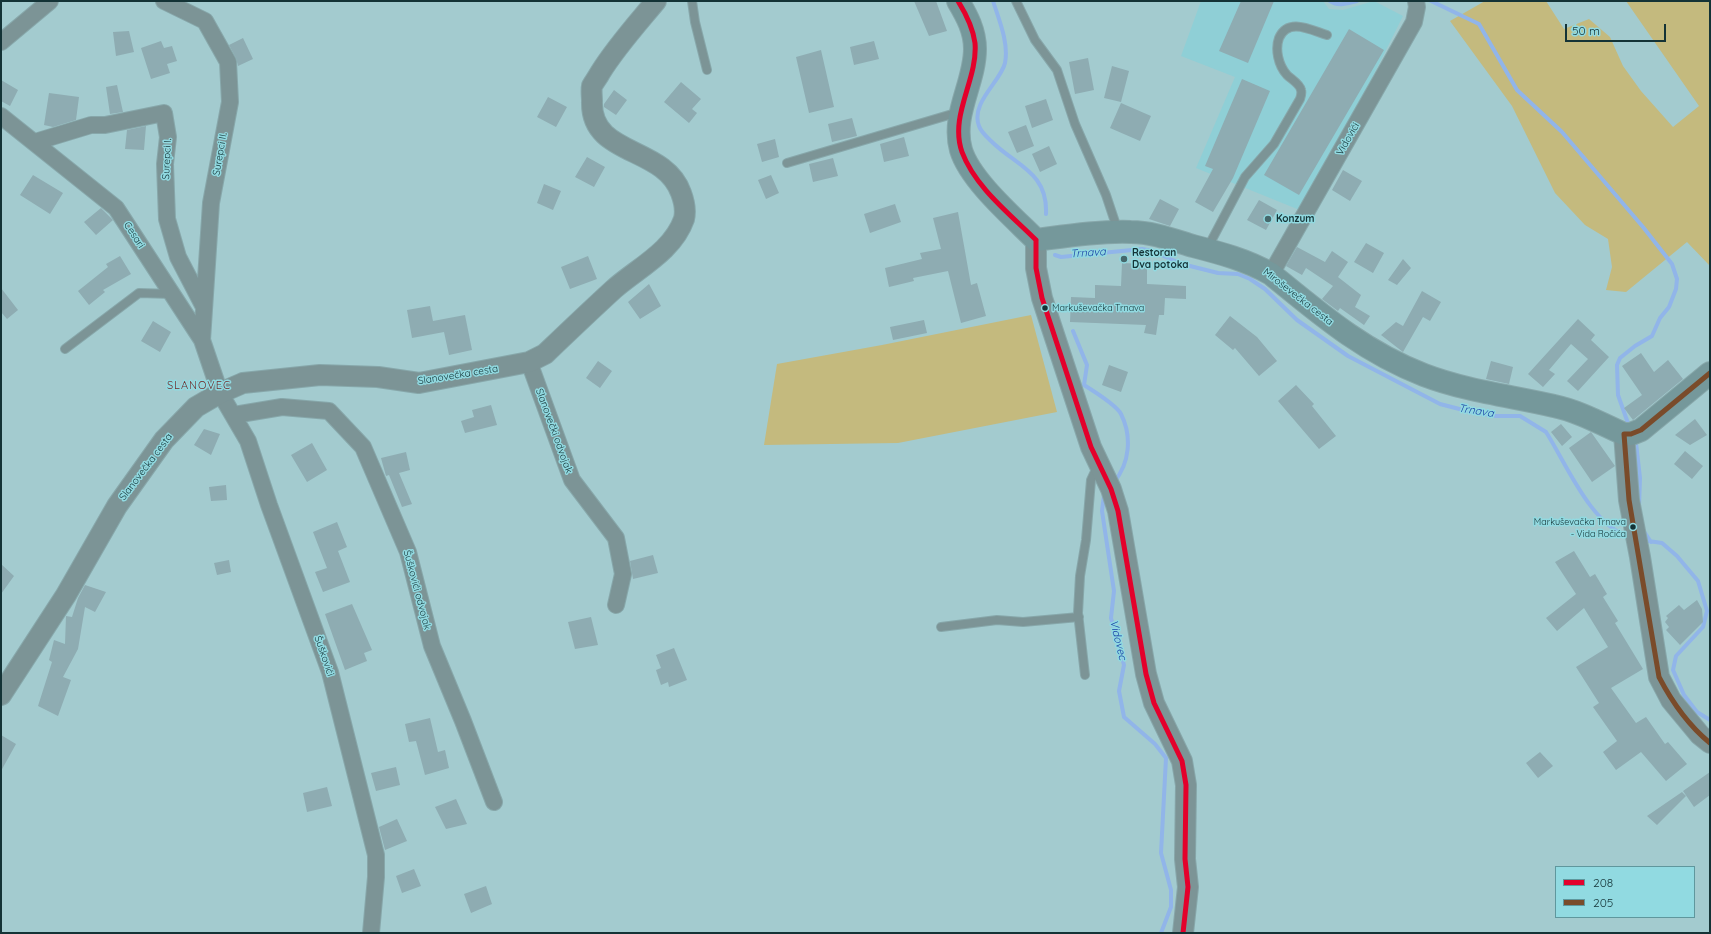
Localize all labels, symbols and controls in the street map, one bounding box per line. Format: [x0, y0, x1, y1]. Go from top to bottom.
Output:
scale bar [1567, 16, 1668, 42]
text: 50 m [1572, 23, 1600, 38]
street label: Vidovići [1334, 121, 1362, 157]
street label: Surepci II. [210, 132, 230, 176]
street label: Surepci I. [160, 138, 174, 180]
place label: Konzum [1276, 213, 1314, 225]
marker: Konzum [1263, 214, 1273, 224]
street label: Cesari [121, 220, 147, 250]
water label: Trnava [1070, 245, 1106, 261]
place label: Restoran Dva potoka [1132, 247, 1189, 270]
marker: Restoran Dva potoka [1119, 254, 1129, 264]
street label: Miroševečka cesta [1261, 266, 1335, 328]
marker: Markuševačka Trnava [1040, 303, 1050, 313]
place label: Markuševačka Trnava [1052, 303, 1144, 313]
street label: Slanovečka cesta [417, 363, 499, 387]
district label: SLANOVEC [167, 379, 231, 393]
street label: Slanovečki odvojak [533, 387, 575, 475]
water label: Trnava [1457, 402, 1495, 420]
street label: Slanovečka cesta [117, 431, 175, 503]
place label: Markuševačka Trnava - Vida Ročića [1534, 517, 1626, 538]
marker: Markuševačka Trnava - Vida Ročića [1628, 522, 1638, 532]
street label: Šuškovići odvojak [401, 549, 433, 631]
water label: Vidovec [1107, 619, 1129, 661]
street label: Šuškovići [312, 634, 336, 678]
legend [1555, 866, 1695, 918]
text: 208 [1593, 875, 1613, 890]
text: 205 [1593, 895, 1613, 910]

